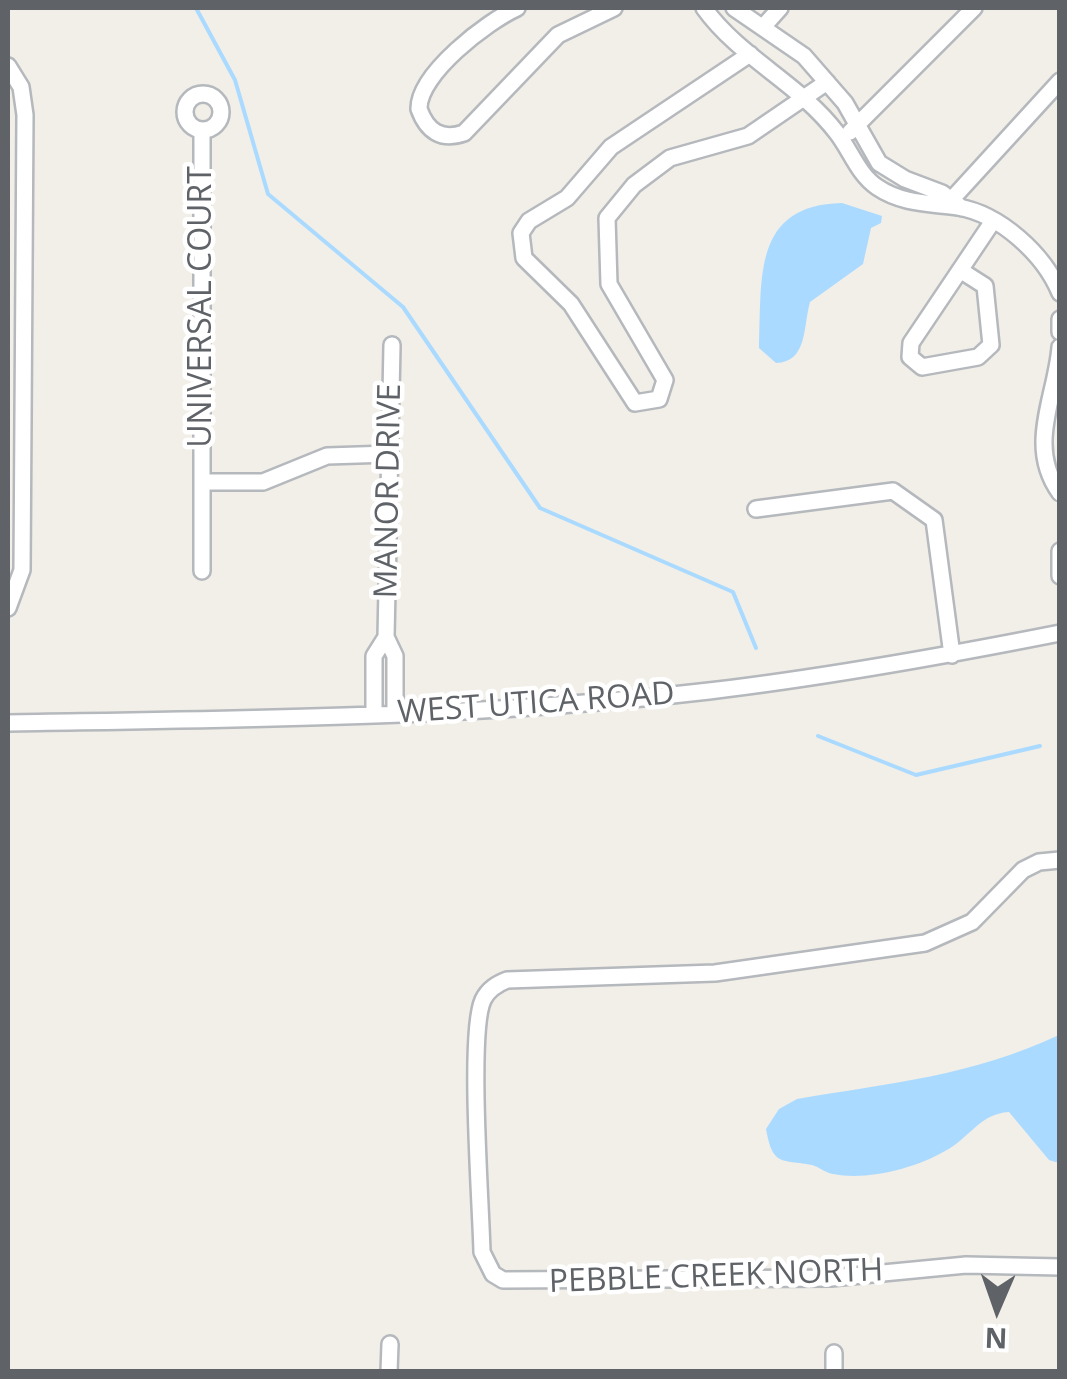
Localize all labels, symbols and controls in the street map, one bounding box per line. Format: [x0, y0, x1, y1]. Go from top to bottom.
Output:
street label: UNIVERSAL COURT [183, 166, 221, 448]
street label: MANOR DRIVE [368, 383, 410, 599]
street label: WEST UTICA ROAD [396, 675, 676, 733]
street label: PEBBLE CREEK NORTH [548, 1252, 884, 1302]
north arrow [947, 1259, 1047, 1359]
text: N [984, 1320, 1008, 1358]

